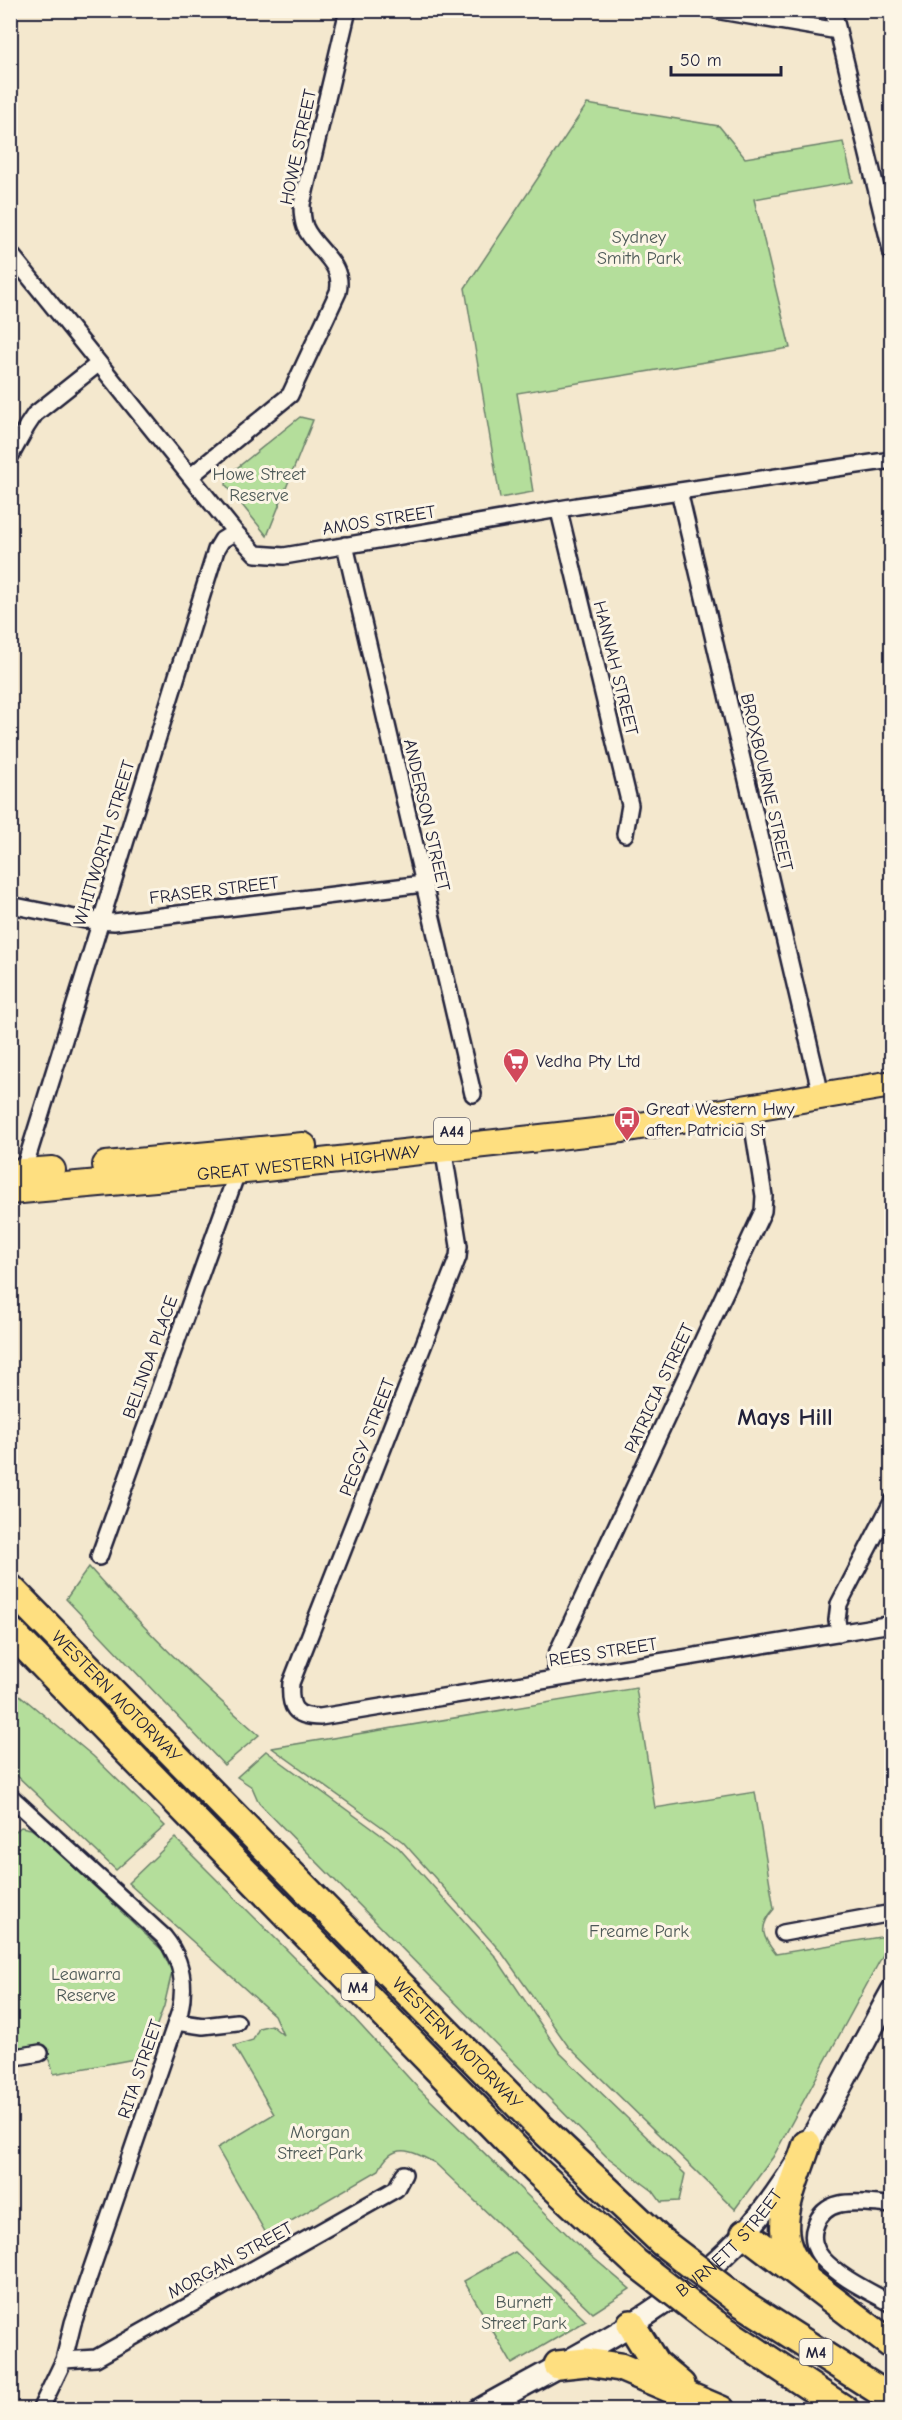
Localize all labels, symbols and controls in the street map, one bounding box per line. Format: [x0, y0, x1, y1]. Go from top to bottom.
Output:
scale bar [671, 39, 780, 77]
text: 50 m [680, 50, 722, 71]
street label: HOWE STREET [276, 87, 321, 207]
park label: Sydney Smith Park [597, 227, 681, 269]
park label: Howe Street Reserve [213, 464, 306, 506]
street label: AMOS STREET [321, 501, 438, 540]
street label: HANNAH STREET [589, 599, 643, 738]
street label: BROXBOURNE STREET [736, 691, 797, 874]
street label: ANDERSON STREET [399, 737, 454, 894]
street label: WHITWORTH STREET [69, 757, 140, 928]
street label: FRASER STREET [148, 872, 281, 909]
supermarket icon: Vedha Pty Ltd [501, 1046, 531, 1084]
place label: Vedha Pty Ltd [536, 1051, 641, 1072]
place label: Great Western Hwy after Patricia St [646, 1099, 796, 1141]
bus stop icon: Great Western Hwy after Patricia St [612, 1104, 642, 1142]
road number: A44 [434, 1118, 470, 1144]
street label: GREAT WESTERN HIGHWAY [196, 1141, 422, 1185]
street label: BELINDA PLACE [119, 1293, 182, 1421]
street label: PATRICIA STREET [620, 1319, 699, 1456]
street label: PEGGY STREET [335, 1375, 400, 1499]
district label: Mays Hill [737, 1403, 833, 1431]
street label: WESTERN MOTORWAY [47, 1626, 186, 1767]
street label: REES STREET [547, 1633, 659, 1671]
park label: Freame Park [589, 1921, 689, 1942]
park label: Leawarra Reserve [51, 1964, 121, 2006]
street label: WESTERN MOTORWAY [388, 1973, 527, 2114]
road number: M4 [342, 1974, 374, 2000]
street label: RITA STREET [114, 2016, 167, 2121]
park label: Morgan Street Park [277, 2122, 363, 2164]
street label: BURNETT STREET [672, 2185, 787, 2302]
street label: MORGAN STREET [164, 2217, 297, 2303]
park label: Burnett Street Park [481, 2292, 567, 2334]
road number: M4 [800, 2339, 832, 2365]

